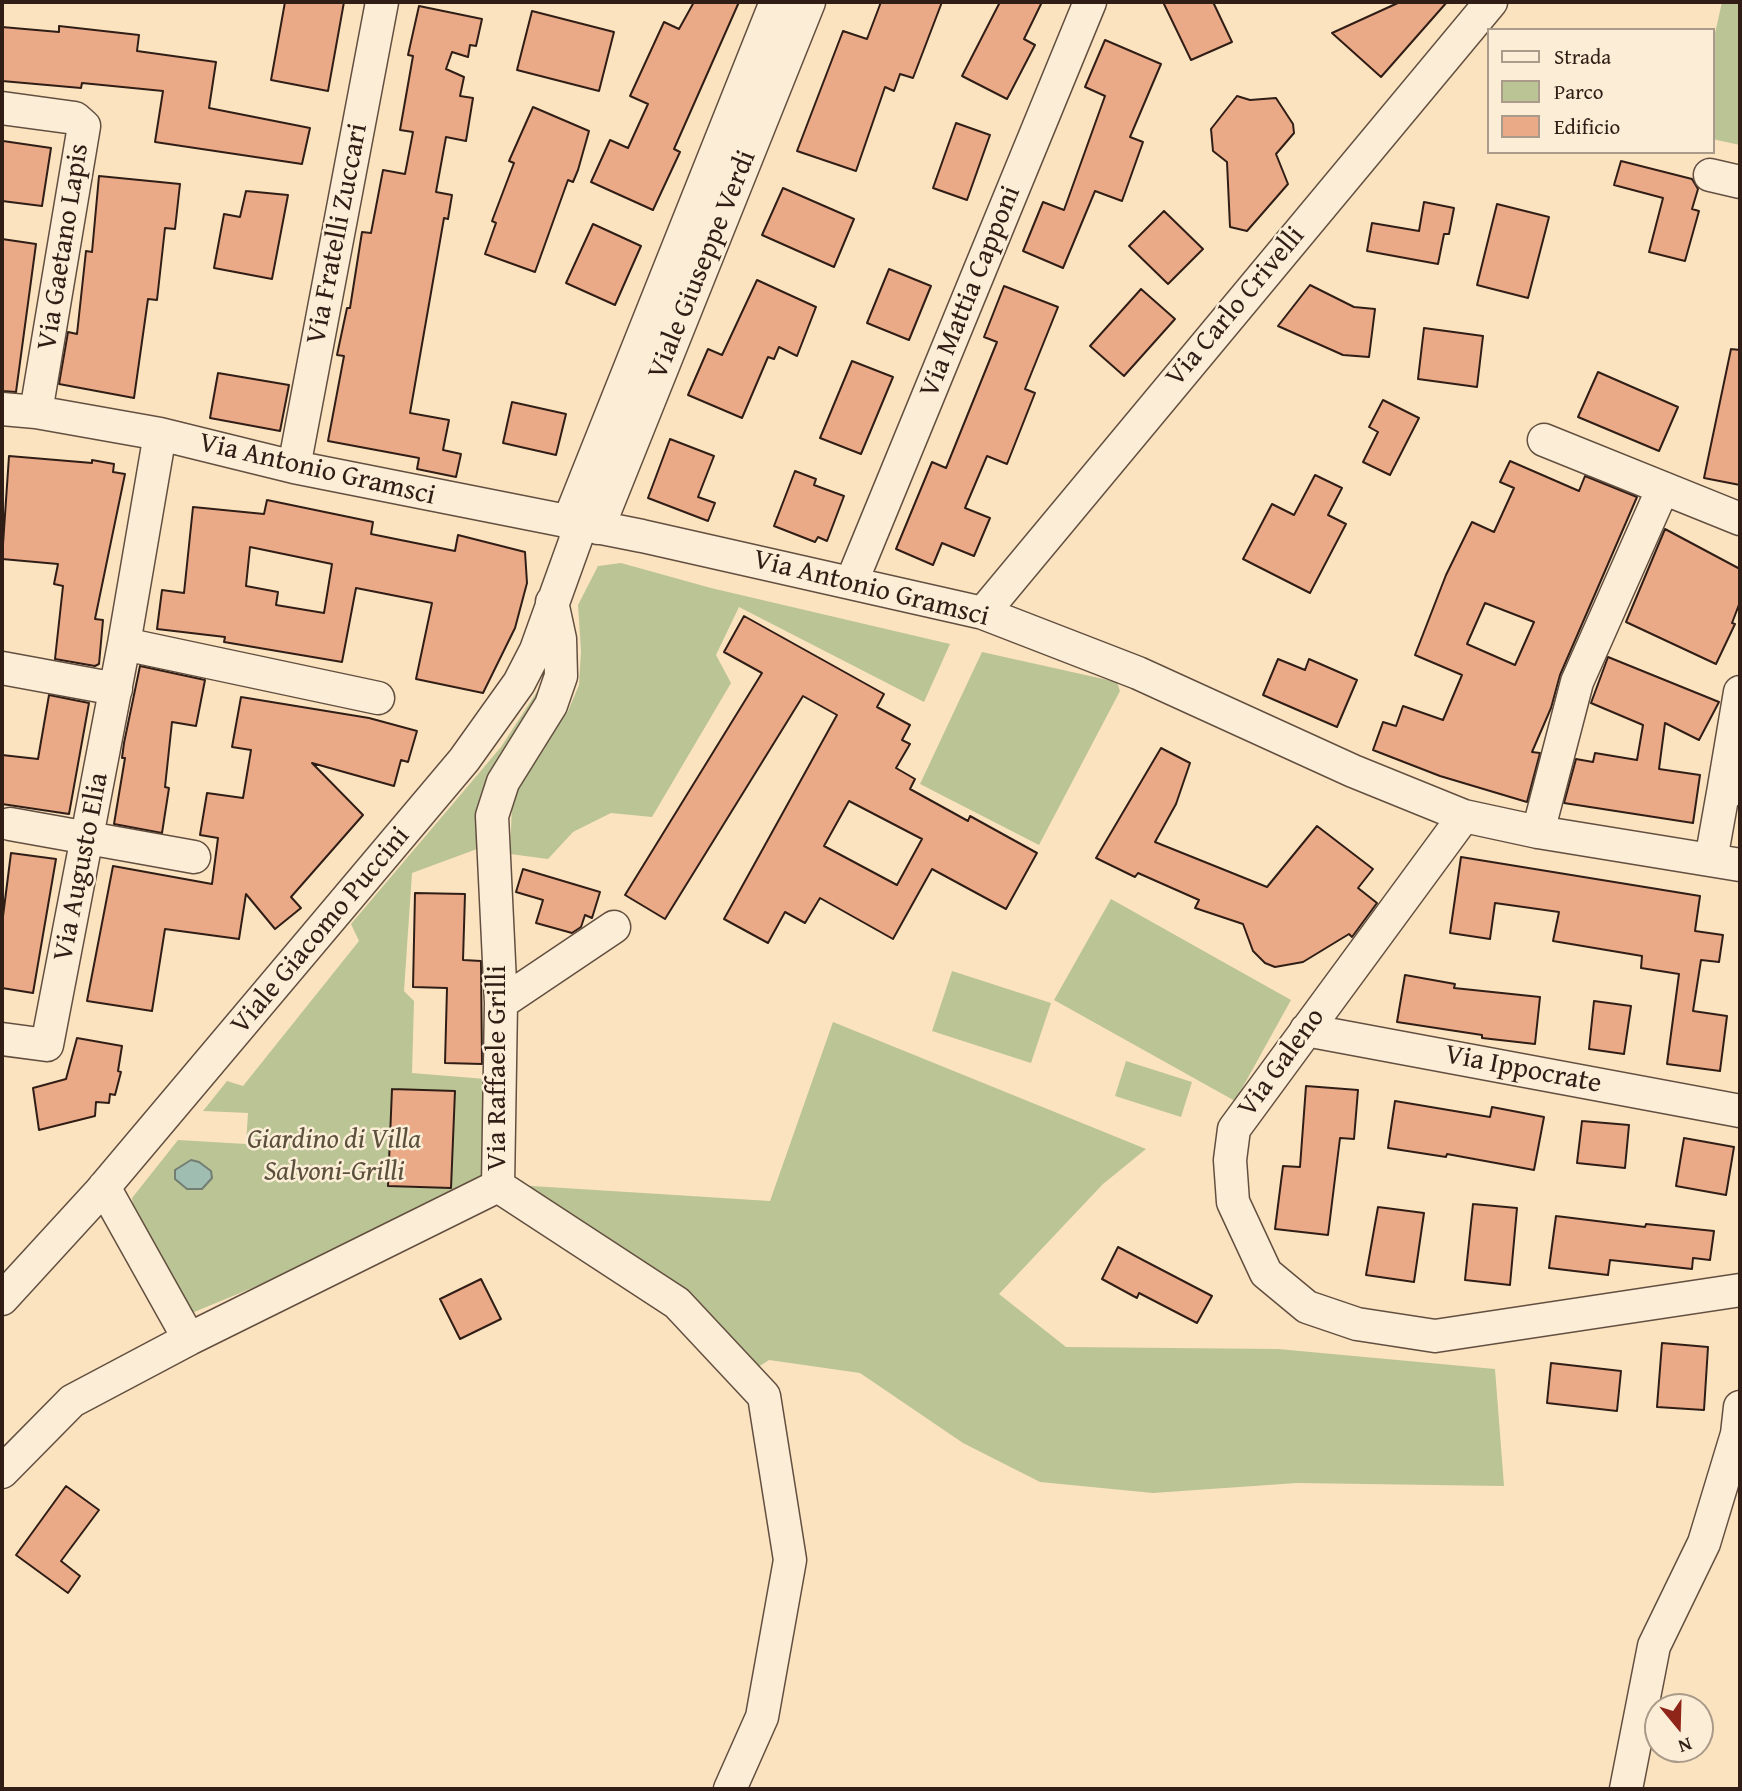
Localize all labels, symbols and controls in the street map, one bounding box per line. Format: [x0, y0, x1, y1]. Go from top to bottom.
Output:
legend [1486, 28, 1714, 154]
text: Strada [1554, 41, 1611, 72]
text: Parco [1554, 76, 1604, 107]
text: Edificio [1554, 111, 1620, 142]
street label: Via Fratelli Zuccari [300, 121, 376, 347]
street label: Via Gaetano Lapis [31, 141, 97, 353]
street label: Viale Giuseppe Verdi [642, 146, 764, 384]
street label: Via Mattia Capponi [913, 181, 1029, 403]
street label: Via Carlo Crivelli [1159, 220, 1313, 394]
street label: Via Antonio Gramsci [195, 426, 439, 514]
street label: Via Antonio Gramsci [750, 543, 992, 635]
street label: Via Augusto Elia [47, 770, 117, 964]
street label: Viale Giacomo Puccini [224, 820, 418, 1042]
street label: Via Raffaele Grilli [481, 965, 515, 1171]
street label: Via Galeno [1231, 1002, 1333, 1124]
street label: Via Ippocrate [1442, 1038, 1604, 1102]
park label: Giardino di Villa Salvoni-Grilli [247, 1124, 421, 1190]
north arrow [1644, 1693, 1714, 1763]
text: N [1675, 1731, 1696, 1761]

